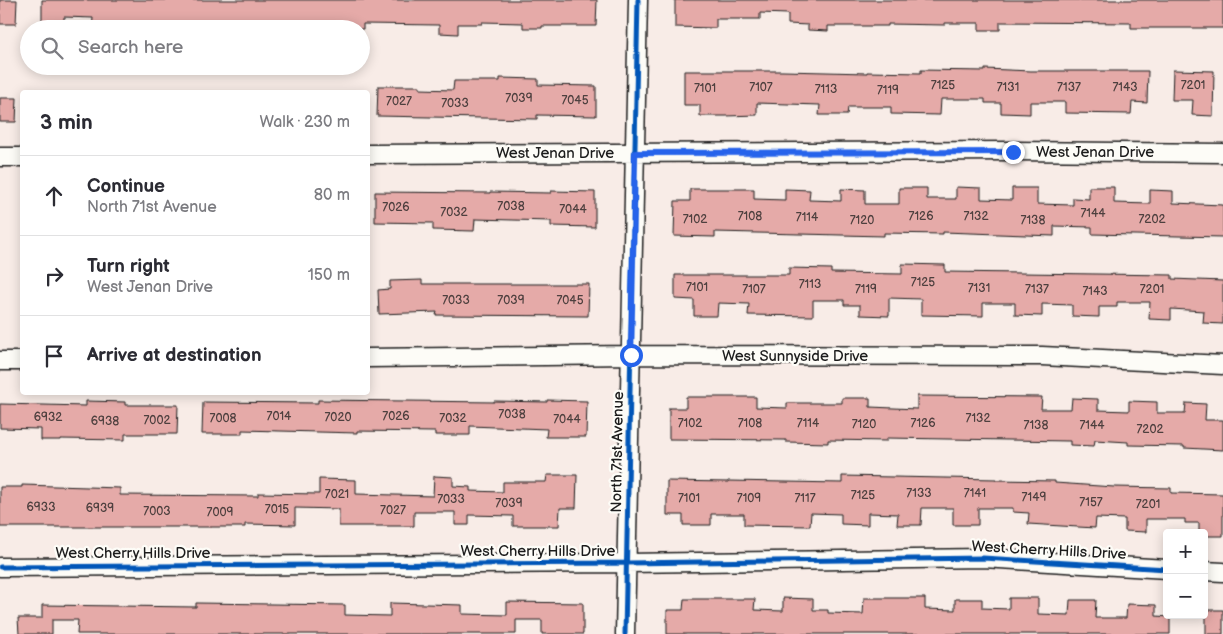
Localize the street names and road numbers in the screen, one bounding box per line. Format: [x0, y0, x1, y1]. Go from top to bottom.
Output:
street label: West Jenan Drive [1036, 143, 1154, 162]
street label: West Jenan Drive [496, 144, 614, 163]
street label: West Sunnyside Drive [722, 347, 868, 366]
street label: North 71st Avenue [607, 391, 628, 513]
street label: West Cherry Hills Drive [971, 537, 1127, 564]
street label: West Cherry Hills Drive [461, 542, 616, 561]
street label: West Cherry Hills Drive [56, 544, 211, 563]

